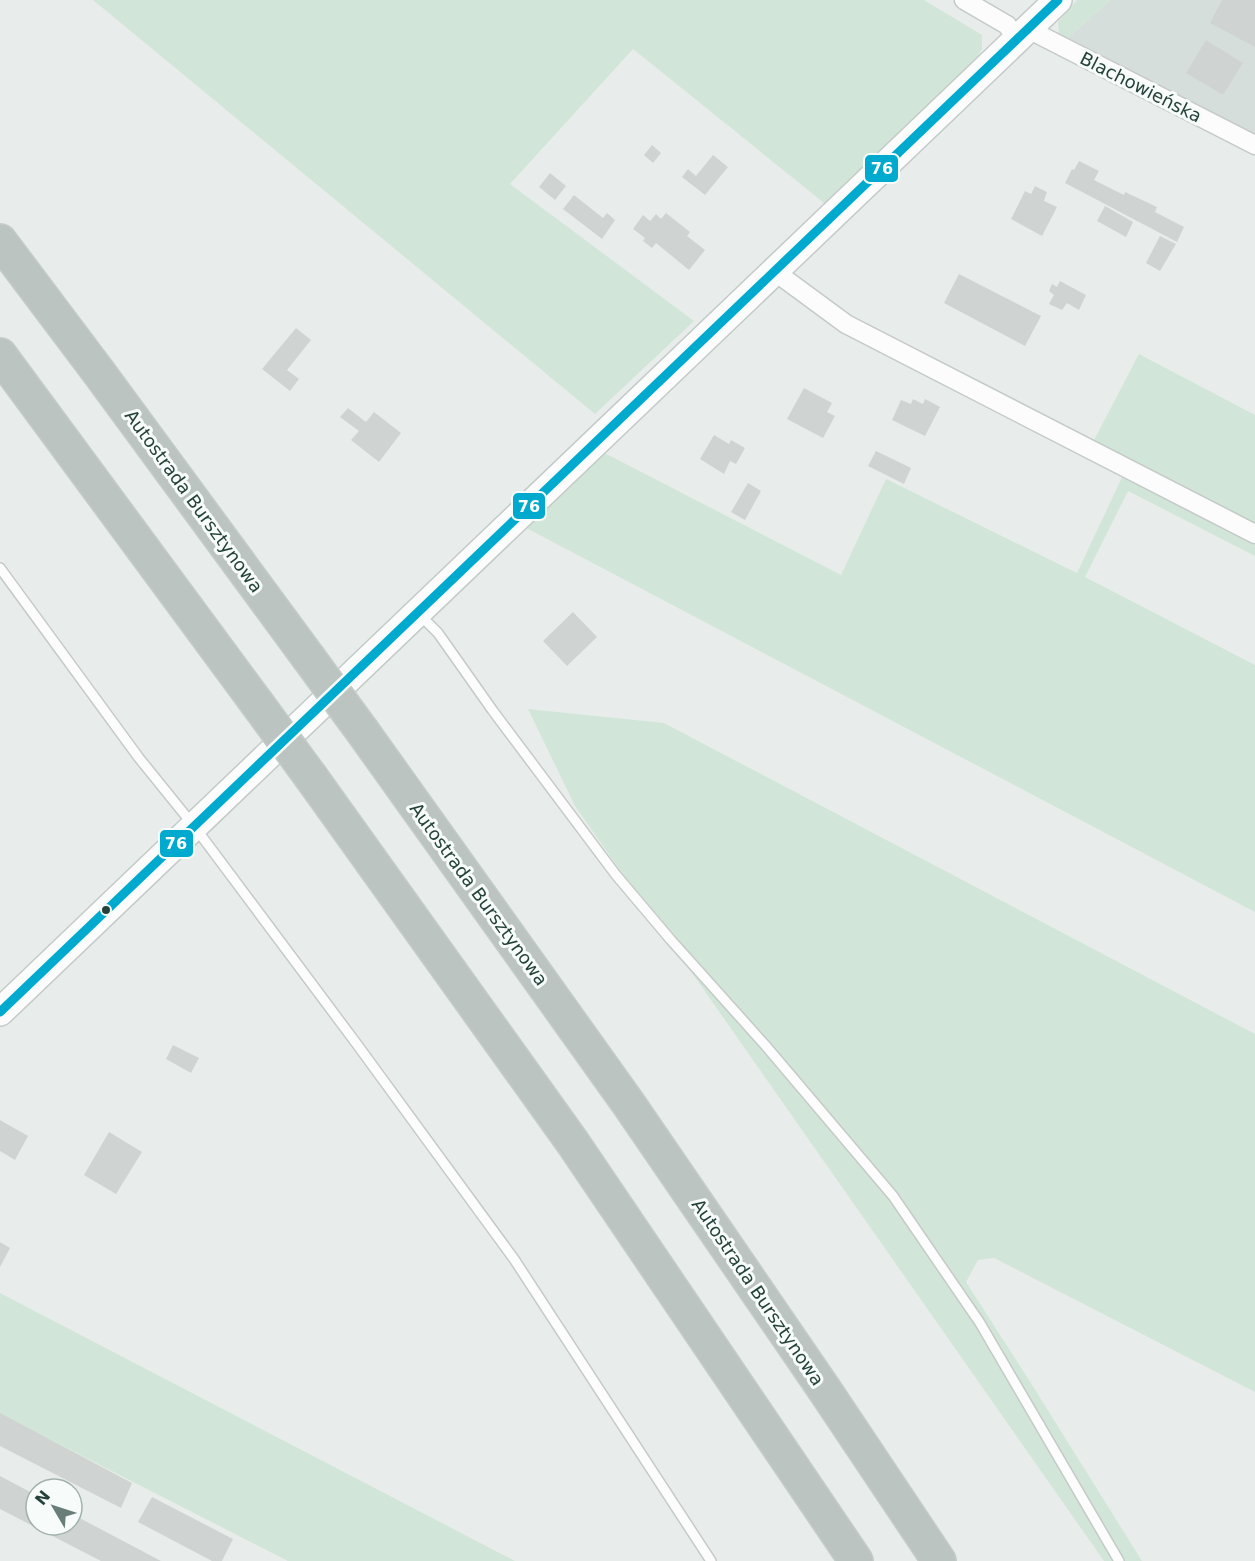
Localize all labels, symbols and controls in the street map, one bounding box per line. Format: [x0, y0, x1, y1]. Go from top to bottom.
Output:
street label: Blachowieńska [1077, 47, 1205, 127]
line badge: 76 [864, 154, 899, 183]
text: 76 [871, 159, 893, 178]
street label: Autostrada Bursztynowa [121, 406, 267, 596]
line badge: 76 [512, 492, 546, 520]
text: 76 [518, 497, 540, 516]
street label: Autostrada Bursztynowa [406, 799, 552, 989]
line badge: 76 [159, 829, 194, 858]
text: 76 [165, 834, 187, 853]
unlabelled marker [100, 904, 112, 916]
street label: Autostrada Bursztynowa [688, 1195, 828, 1389]
north arrow [24, 1477, 84, 1537]
text: N [31, 1487, 54, 1509]

